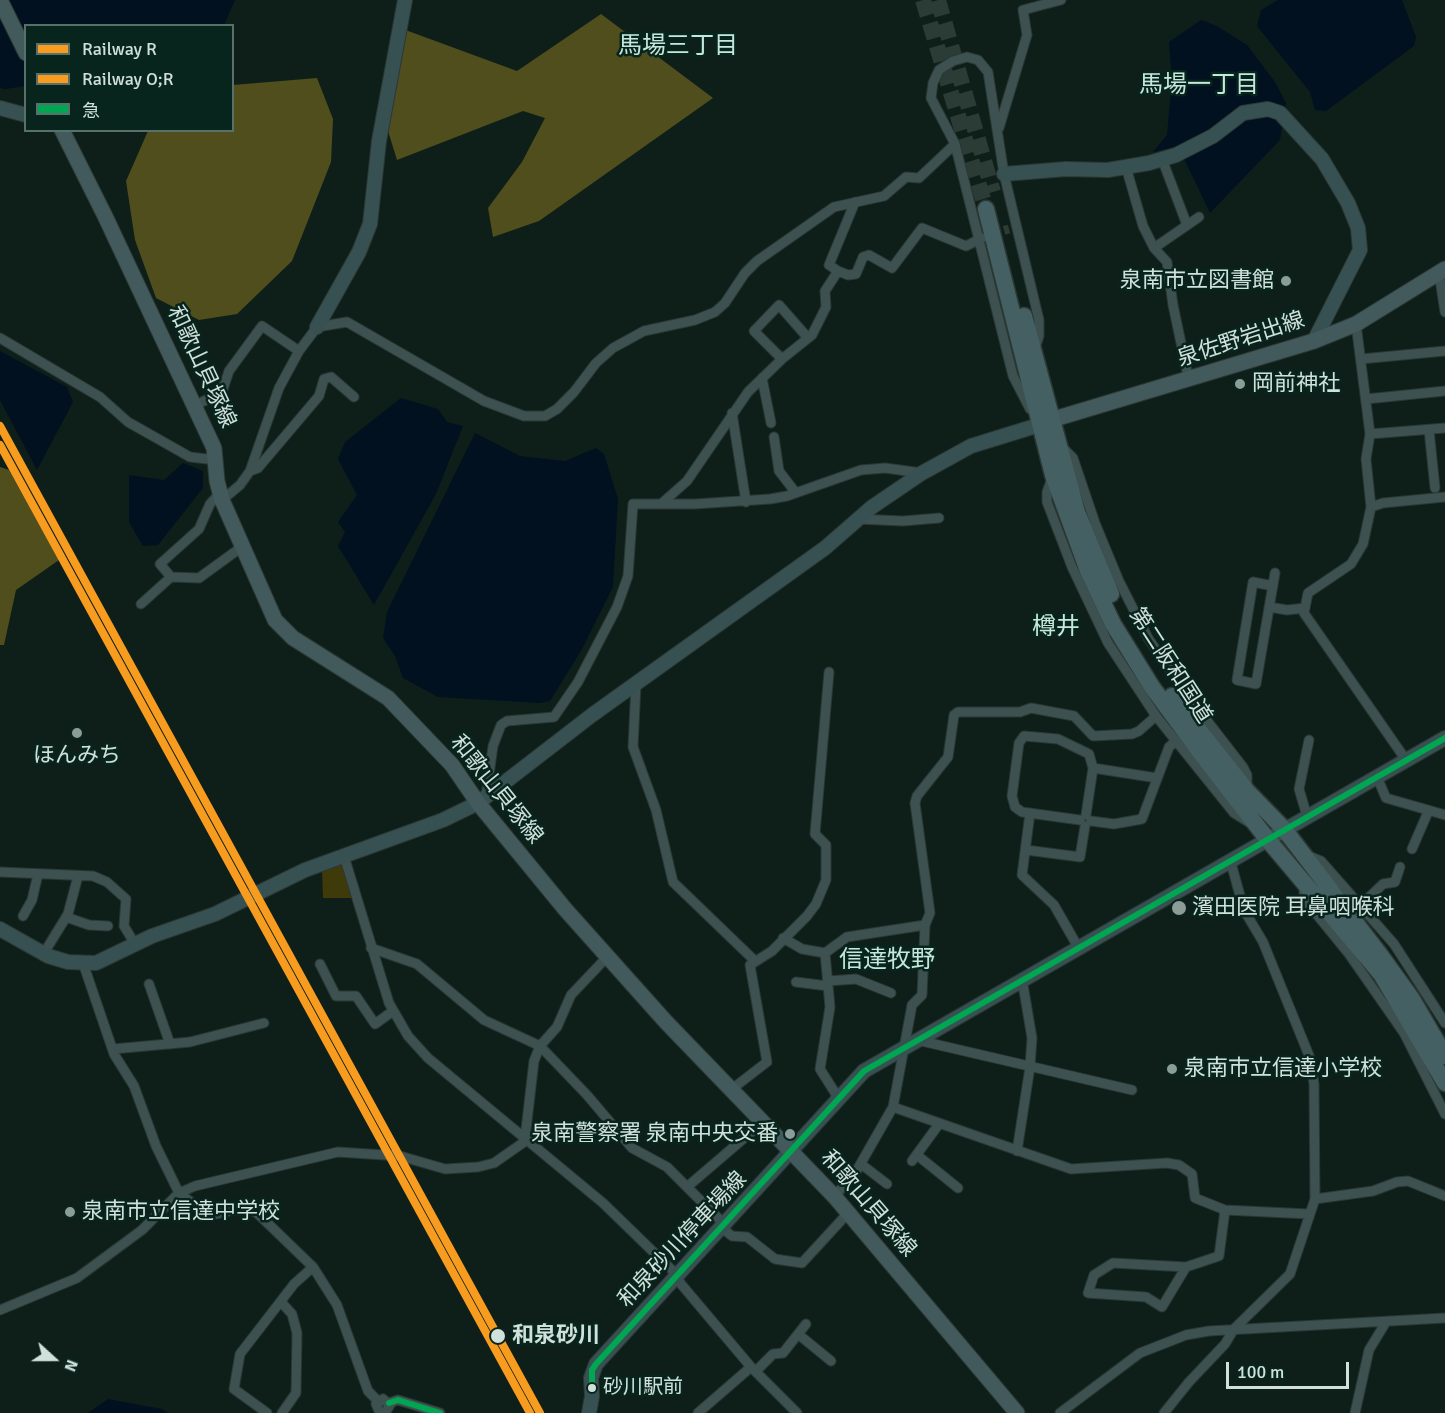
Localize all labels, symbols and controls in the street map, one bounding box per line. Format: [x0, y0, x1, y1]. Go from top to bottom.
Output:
legend [24, 24, 234, 132]
district label: 馬場三丁目 [618, 33, 738, 61]
text: Railway R [82, 38, 157, 60]
text: Railway O;R [82, 68, 174, 90]
district label: 馬場一丁目 [1139, 72, 1259, 100]
text: 急 [82, 100, 100, 122]
place label: 泉南市立図書館 [1120, 268, 1274, 294]
marker: 泉南市立図書館 [1279, 274, 1293, 288]
street label: 和歌山貝塚線 [161, 302, 241, 432]
street label: 泉佐野岩出線 [1174, 307, 1308, 373]
place label: 岡前神社 [1252, 371, 1340, 397]
marker: 岡前神社 [1233, 377, 1247, 391]
street label: 第二阪和国道 [1123, 603, 1217, 729]
district label: 樽井 [1032, 614, 1080, 642]
marker: ほんみち [70, 726, 84, 740]
street label: 和歌山貝塚線 [444, 730, 548, 850]
place label: ほんみち [33, 743, 121, 769]
place label: 濱田医院 耳鼻咽喉科 [1192, 895, 1395, 921]
marker: 濱田医院 耳鼻咽喉科 [1170, 899, 1188, 917]
district label: 信達牧野 [839, 947, 935, 975]
place label: 泉南市立信達小学校 [1184, 1056, 1382, 1082]
marker: 泉南市立信達小学校 [1165, 1062, 1179, 1076]
place label: 泉南警察署 泉南中央交番 [531, 1121, 778, 1147]
marker: 泉南警察署 泉南中央交番 [783, 1127, 797, 1141]
street label: 和歌山貝塚線 [815, 1146, 921, 1262]
street label: 和泉砂川停車場線 [613, 1167, 753, 1313]
place label: 泉南市立信達中学校 [82, 1199, 280, 1225]
marker: 泉南市立信達中学校 [63, 1205, 77, 1219]
place label: 和泉砂川 [512, 1323, 600, 1349]
marker: 和泉砂川 [489, 1327, 507, 1345]
north arrow [24, 1329, 84, 1389]
scale bar [1229, 1350, 1352, 1388]
text: N [59, 1357, 82, 1374]
text: 100 m [1237, 1361, 1284, 1383]
place label: 砂川駅前 [603, 1376, 683, 1400]
marker: 砂川駅前 [586, 1382, 598, 1394]

